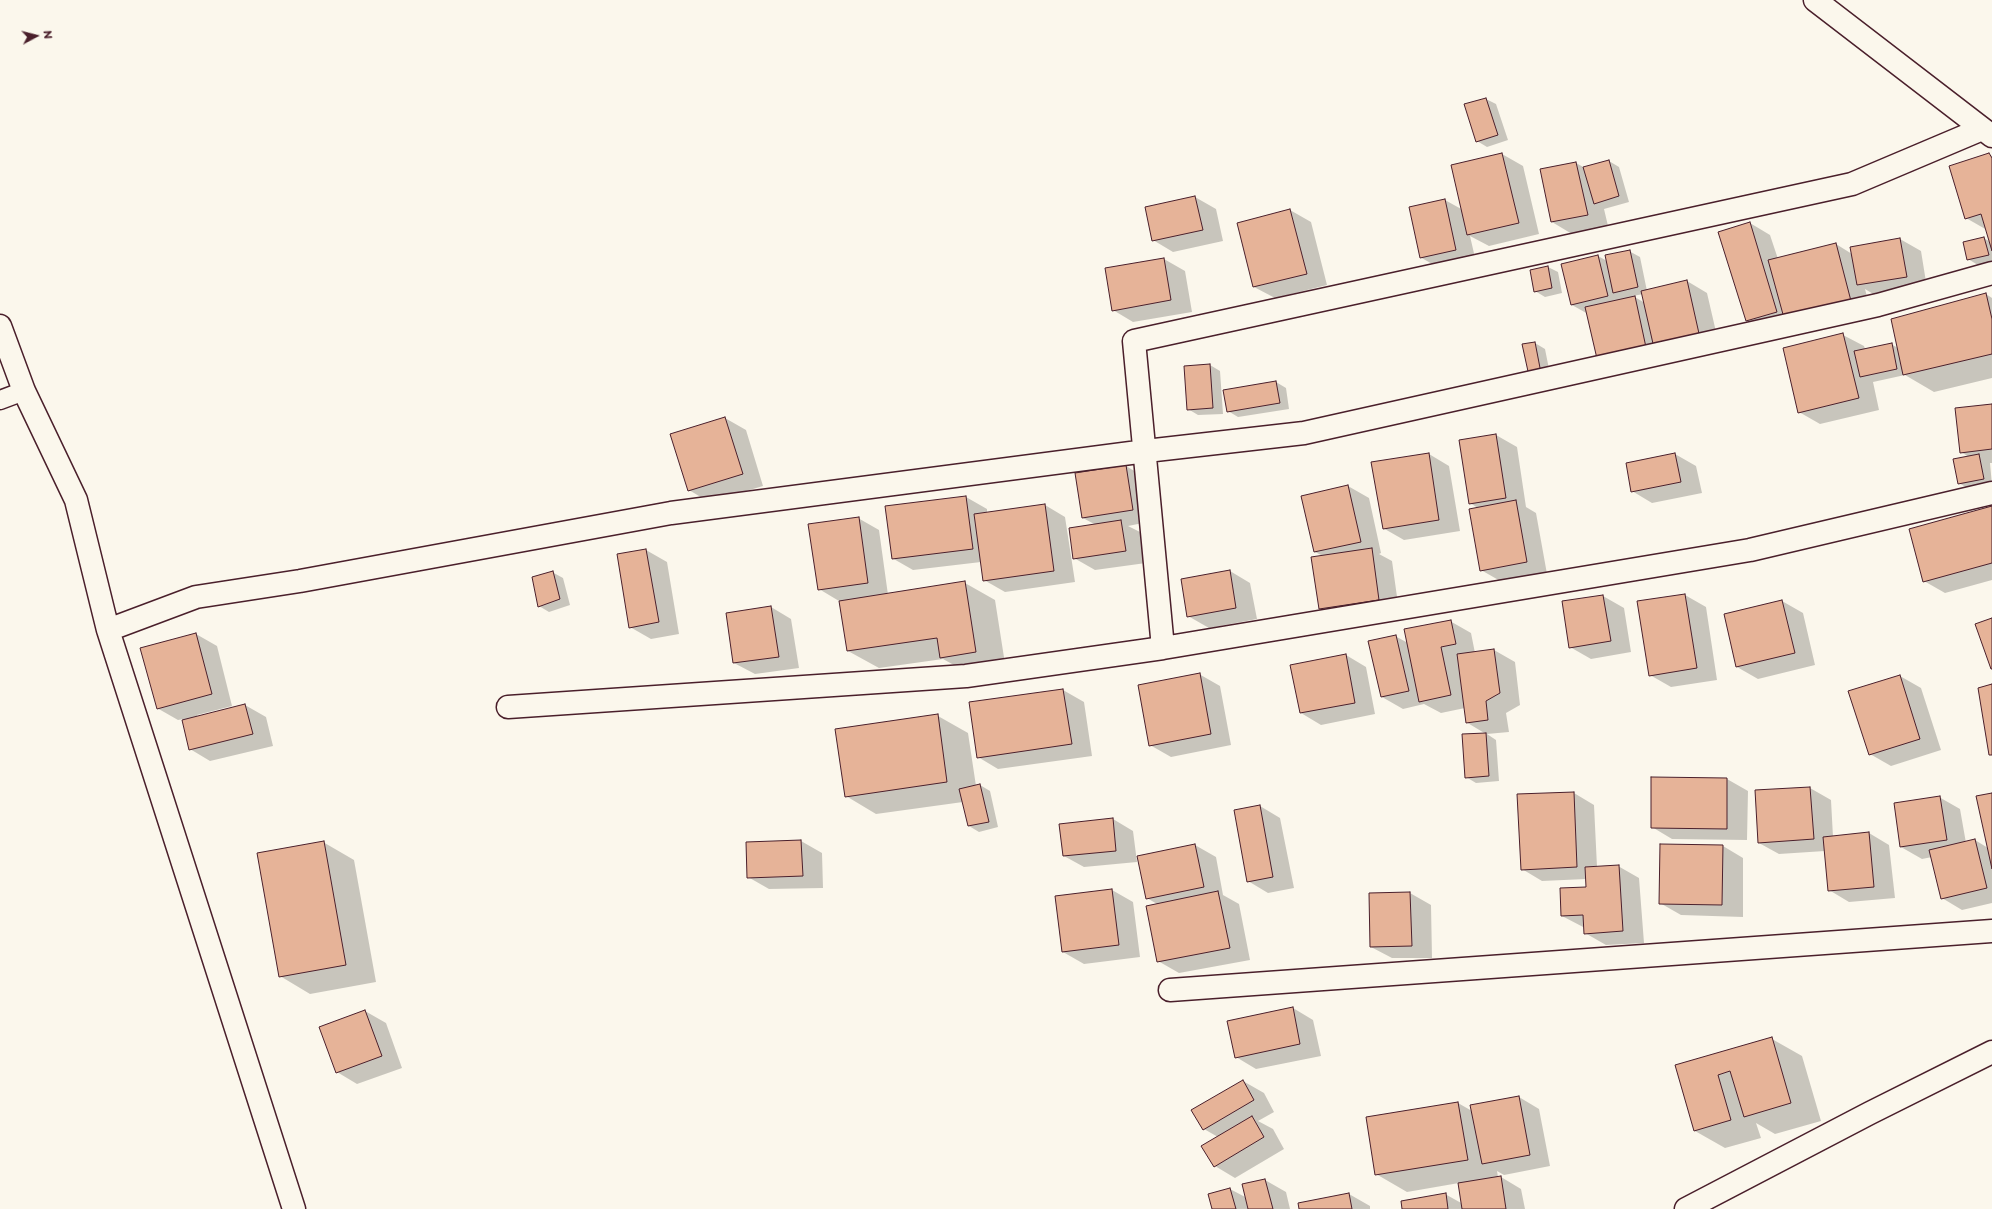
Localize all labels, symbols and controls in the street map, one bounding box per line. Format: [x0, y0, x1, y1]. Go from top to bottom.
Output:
north arrow [16, 16, 56, 56]
text: N [39, 29, 57, 40]

